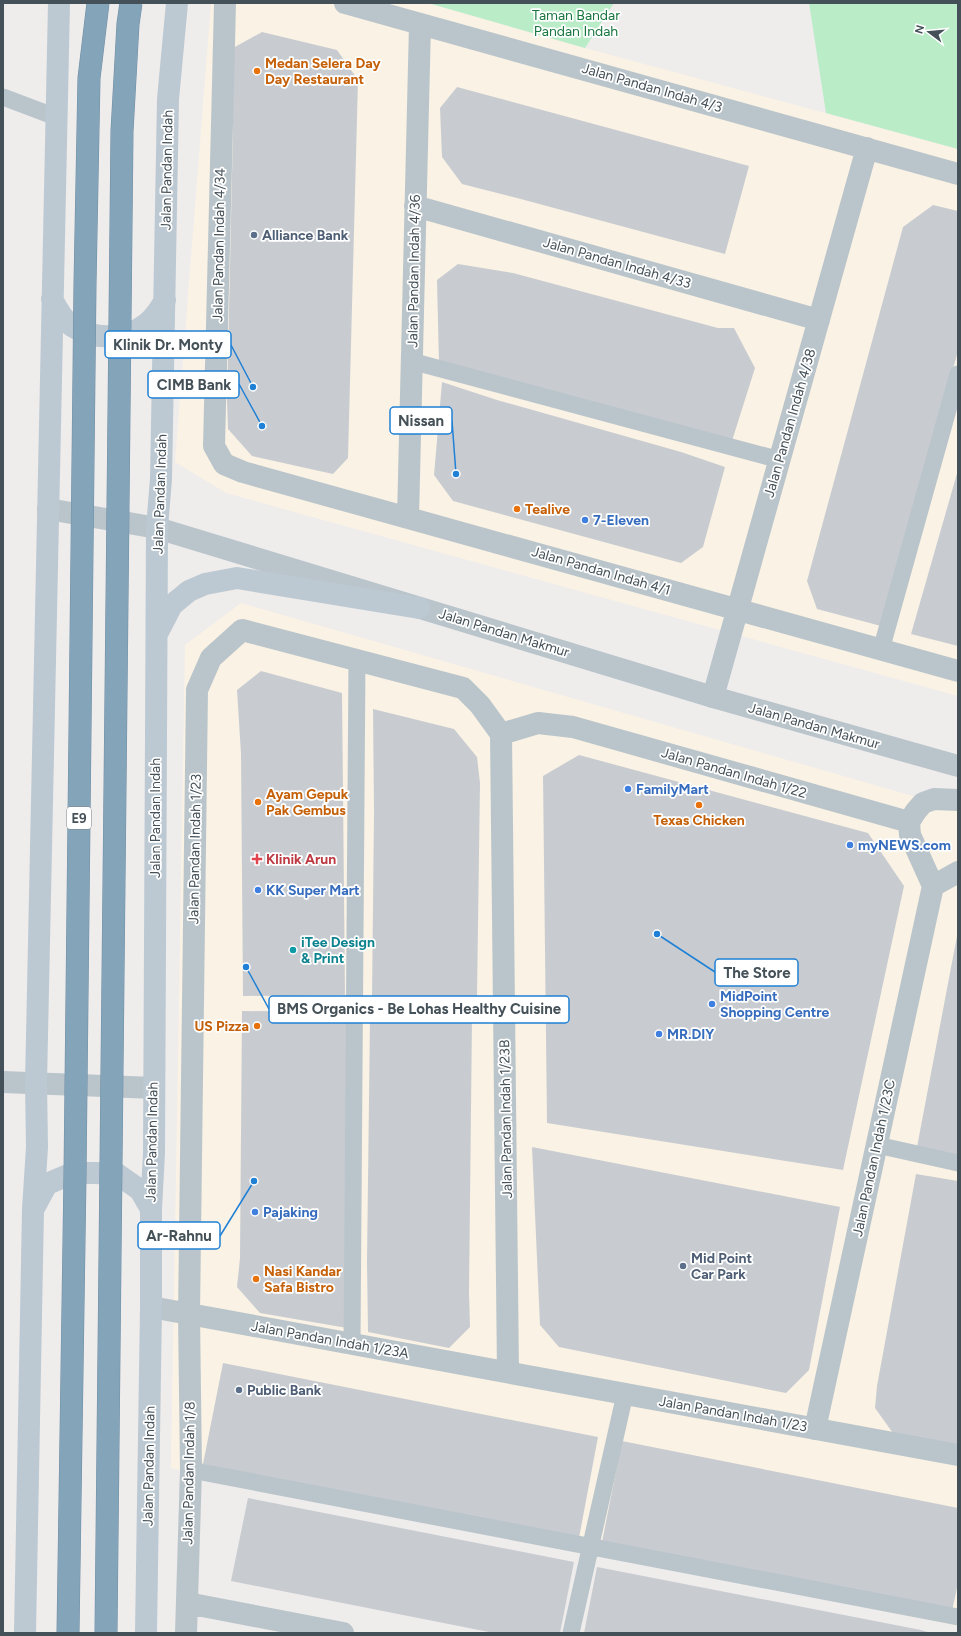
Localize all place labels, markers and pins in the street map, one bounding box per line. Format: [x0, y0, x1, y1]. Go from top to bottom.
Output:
place label: Medan Selera Day Day Restaurant [265, 55, 381, 88]
marker: Medan Selera Day Day Restaurant [252, 66, 262, 76]
place label: Alliance Bank [262, 227, 349, 244]
marker: Alliance Bank [249, 230, 259, 240]
callout: Klinik Dr. Monty [105, 331, 231, 358]
callout: CIMB Bank [148, 371, 239, 398]
callout: Nissan [390, 407, 452, 434]
place label: Tealive [525, 501, 570, 518]
marker: Tealive [512, 504, 522, 514]
place label: 7-Eleven [593, 512, 649, 529]
marker: 7-Eleven [580, 515, 590, 525]
place label: FamilyMart [636, 781, 709, 798]
marker: FamilyMart [623, 784, 633, 794]
place label: Ayam Gepuk Pak Gembus [266, 786, 349, 819]
marker: Ayam Gepuk Pak Gembus [253, 797, 263, 807]
marker: Texas Chicken [694, 800, 704, 810]
place label: Texas Chicken [653, 812, 745, 829]
place label: myNEWS.com [858, 837, 951, 854]
marker: myNEWS.com [845, 840, 855, 850]
place label: Klinik Arun [266, 851, 336, 868]
marker: Klinik Arun [251, 853, 263, 865]
place label: KK Super Mart [266, 882, 360, 899]
marker: KK Super Mart [253, 885, 263, 895]
place label: iTee Design & Print [301, 934, 375, 967]
marker: iTee Design & Print [288, 945, 298, 955]
callout: The Store [715, 959, 798, 986]
place label: MidPoint Shopping Centre [720, 988, 830, 1021]
callout: BMS Organics - Be Lohas Healthy Cuisine [269, 996, 569, 1023]
marker: MidPoint Shopping Centre [707, 999, 717, 1009]
place label: US Pizza [194, 1018, 249, 1035]
marker: US Pizza [252, 1021, 262, 1031]
place label: MR.DIY [667, 1026, 714, 1043]
marker: MR.DIY [654, 1029, 664, 1039]
place label: Pajaking [263, 1204, 318, 1221]
marker: Pajaking [250, 1207, 260, 1217]
callout: Ar-Rahnu [138, 1222, 220, 1249]
place label: Mid Point Car Park [691, 1250, 752, 1283]
marker: Mid Point Car Park [678, 1261, 688, 1271]
place label: Nasi Kandar Safa Bistro [264, 1263, 342, 1296]
marker: Nasi Kandar Safa Bistro [251, 1274, 261, 1284]
place label: Public Bank [247, 1382, 322, 1399]
marker: Public Bank [234, 1385, 244, 1395]

